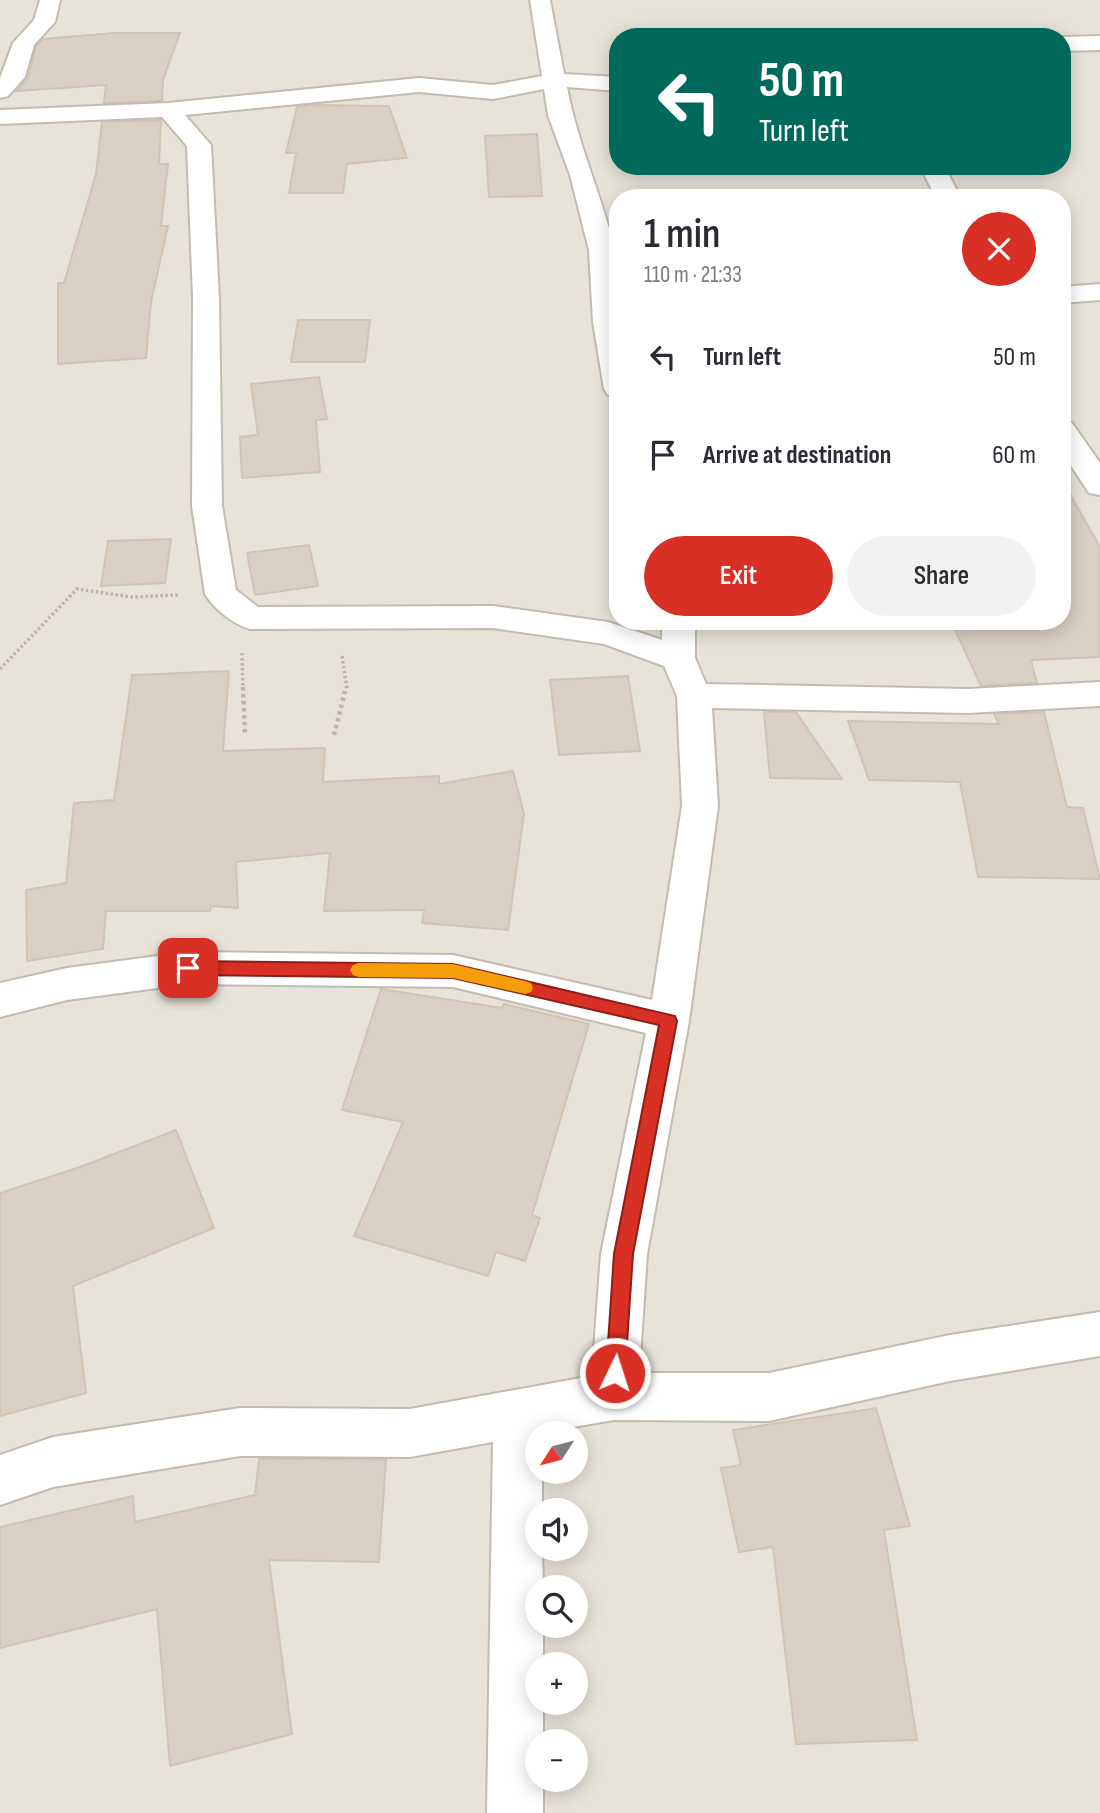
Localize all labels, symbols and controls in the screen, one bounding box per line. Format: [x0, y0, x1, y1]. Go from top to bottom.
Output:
text: 50 m [759, 52, 844, 111]
icon: left [644, 56, 735, 147]
text: Turn left [759, 112, 849, 151]
text: 1 min [644, 209, 720, 260]
button: close [962, 212, 1036, 286]
text: 110 m · 21:33 [644, 261, 742, 289]
icon: left [644, 338, 682, 376]
text: Turn left [703, 342, 781, 373]
text: 50 m [993, 342, 1036, 373]
icon: arrive [644, 436, 682, 474]
text: Arrive at destination [703, 440, 891, 471]
text: 60 m [992, 440, 1036, 471]
button: Exit [644, 536, 833, 616]
button: Share [847, 536, 1036, 616]
pin [158, 938, 218, 998]
icon: arrive [169, 949, 207, 987]
position arrow [578, 1336, 652, 1410]
north arrow [525, 1421, 588, 1484]
map controls [525, 1421, 588, 1792]
button: sound [525, 1498, 588, 1561]
button: search [525, 1575, 588, 1638]
button: + [525, 1652, 588, 1715]
button: − [525, 1729, 588, 1792]

